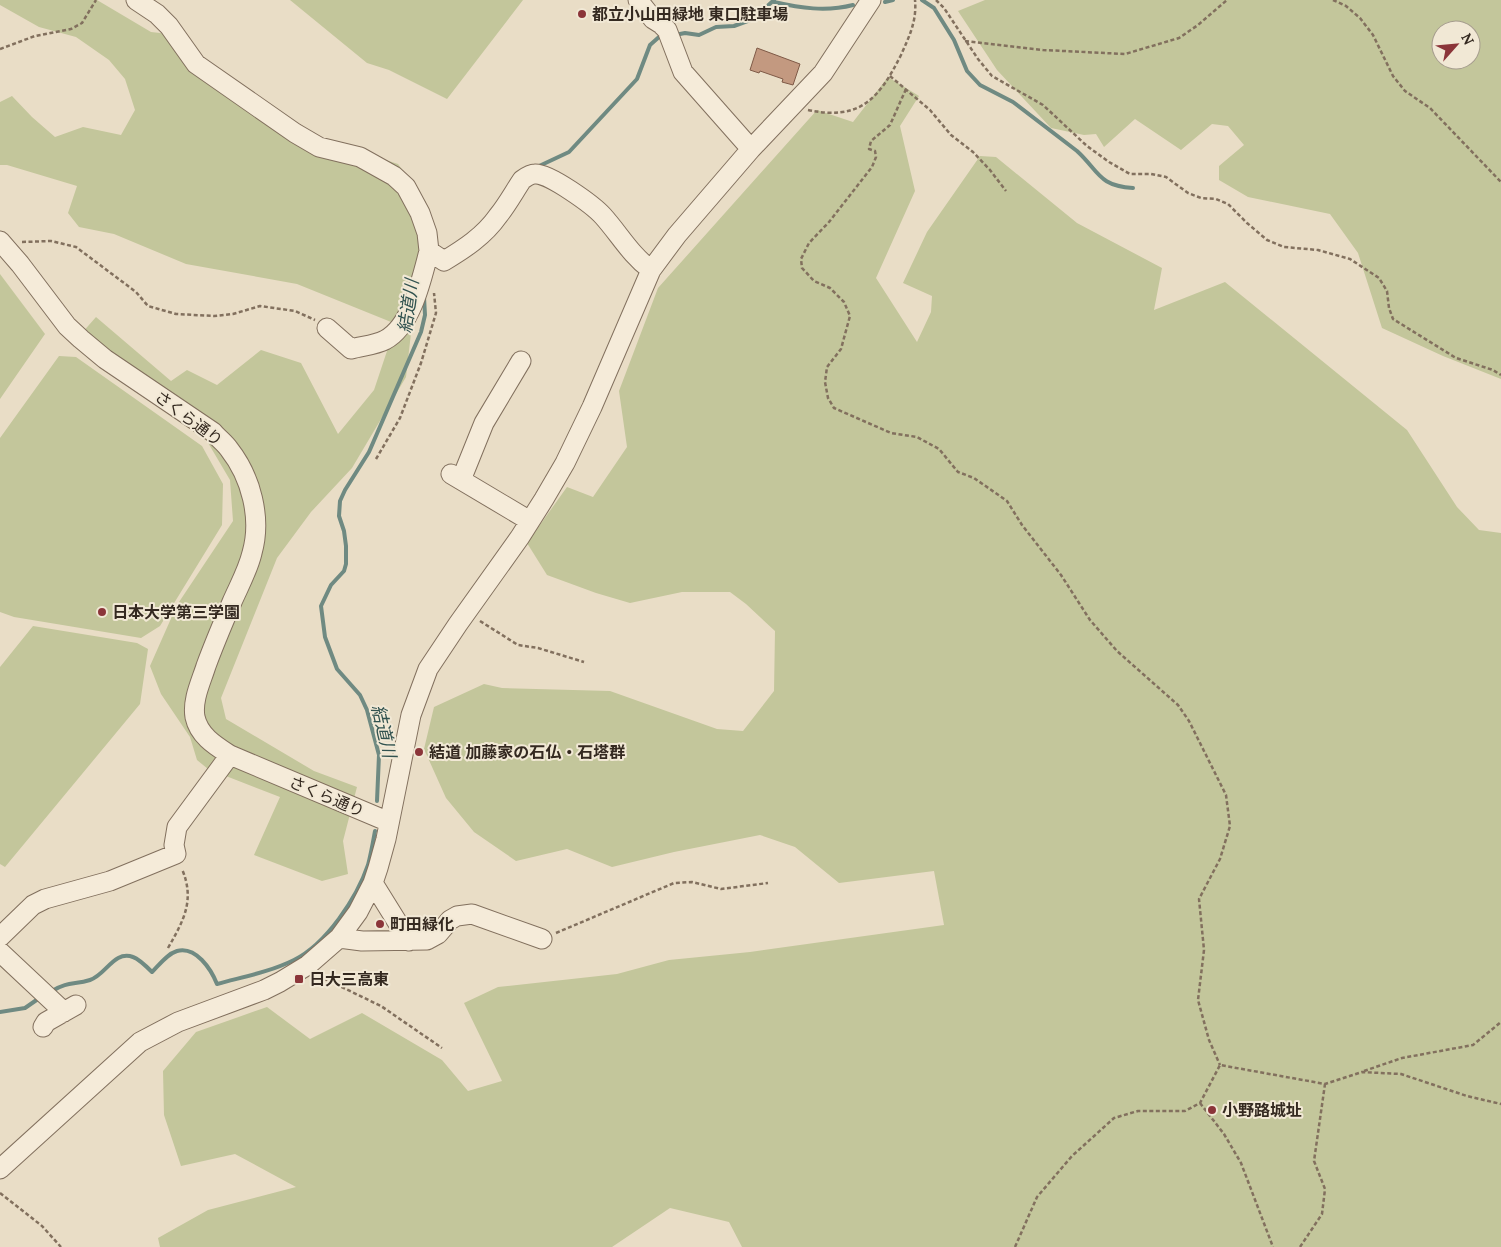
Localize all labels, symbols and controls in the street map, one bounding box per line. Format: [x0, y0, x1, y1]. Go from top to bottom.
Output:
place label: 都立小山田緑地 東口駐車場 [592, 4, 788, 24]
marker: 都立小山田緑地 東口駐車場 [576, 8, 588, 20]
north arrow [1431, 20, 1481, 70]
text: N [1457, 30, 1478, 48]
water label: 結道川 [393, 276, 423, 334]
street label: さくら通り [151, 386, 227, 450]
place label: 日本大学第三学園 [112, 602, 240, 622]
marker: 日本大学第三学園 [96, 606, 108, 618]
water label: 結道川 [367, 702, 402, 762]
place label: 結道 加藤家の石仏・石塔群 [429, 742, 625, 762]
marker: 結道 加藤家の石仏・石塔群 [413, 746, 425, 758]
street label: さくら通り [286, 771, 368, 821]
place label: 町田緑化 [390, 914, 454, 934]
marker: 町田緑化 [374, 918, 386, 930]
place label: 日大三高東 [309, 969, 389, 989]
marker: 日大三高東 [293, 973, 305, 985]
place label: 小野路城址 [1222, 1100, 1302, 1120]
marker: 小野路城址 [1206, 1104, 1218, 1116]

